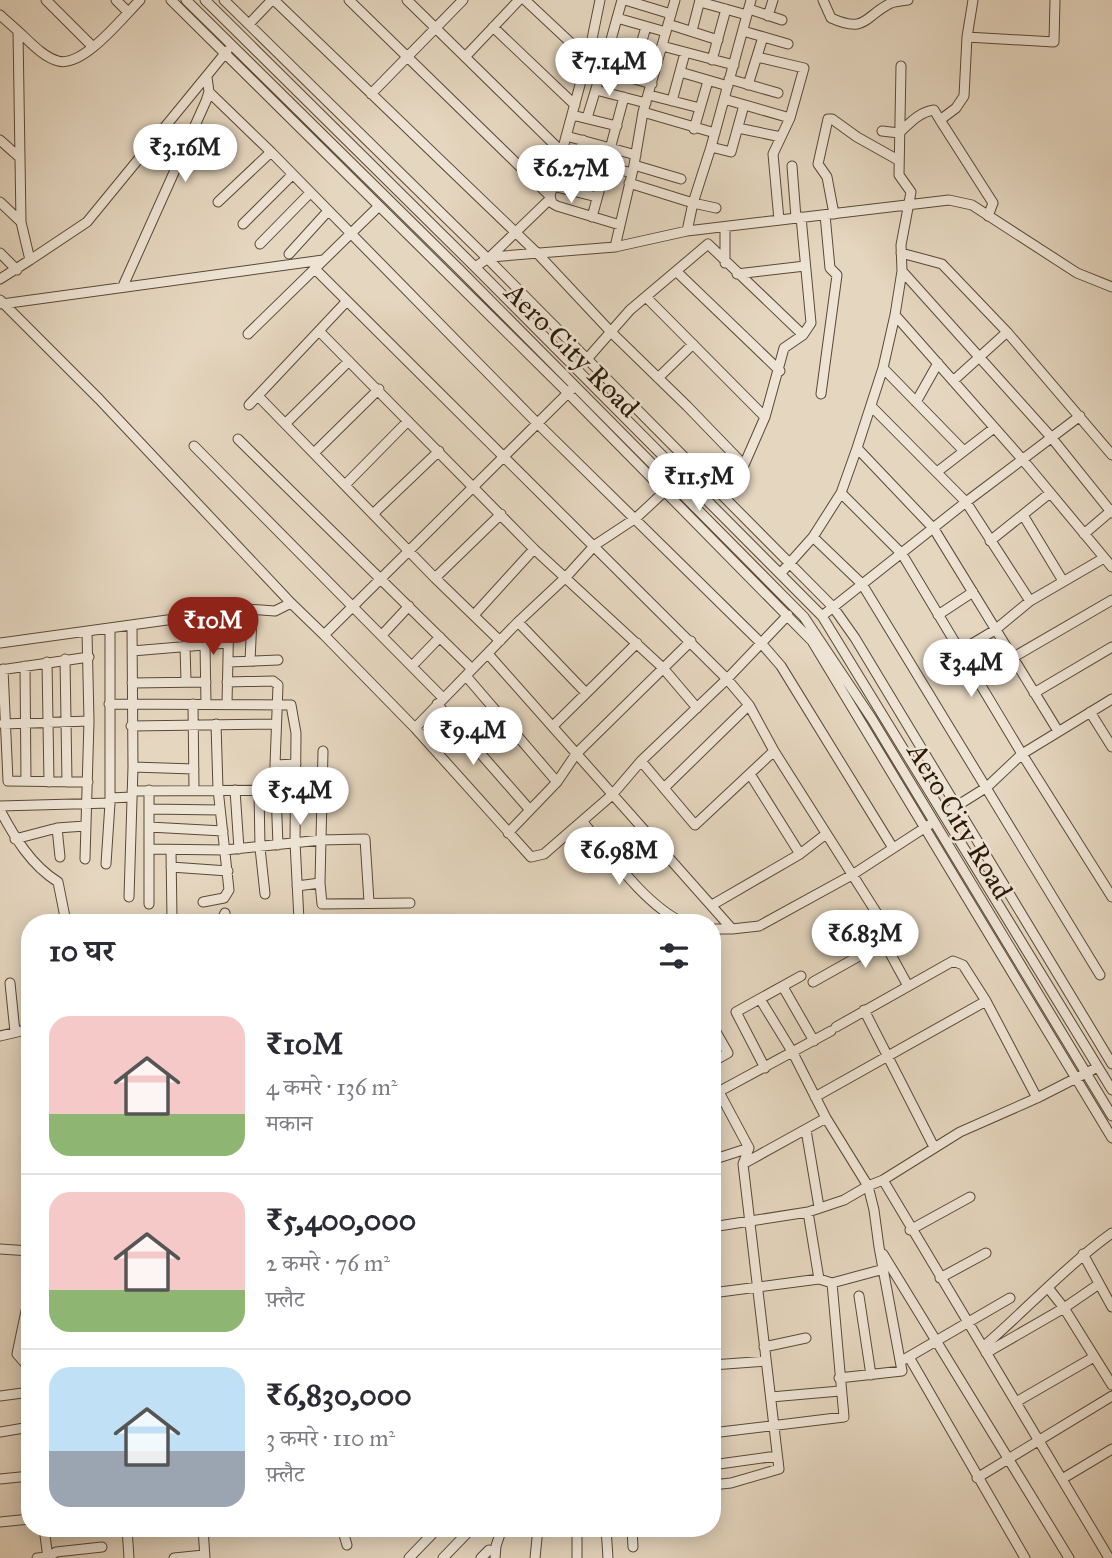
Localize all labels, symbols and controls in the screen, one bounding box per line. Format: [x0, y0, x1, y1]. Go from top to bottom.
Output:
pin: ₹7.14M [552, 38, 666, 98]
text: ₹7.14M [571, 47, 647, 75]
pin: ₹3.16M [128, 124, 242, 184]
text: ₹3.16M [149, 133, 221, 161]
pin: ₹6.27M [514, 146, 628, 205]
text: ₹6.27M [533, 154, 609, 182]
street label: Aero City Road [497, 275, 647, 425]
pin: ₹11.5M [642, 454, 756, 513]
text: ₹11.5M [664, 462, 734, 490]
pin: ₹10M [172, 598, 254, 657]
text: ₹10M [183, 606, 243, 634]
pin: ₹3.4M [922, 640, 1020, 699]
text: ₹3.4M [939, 648, 1003, 676]
pin: ₹9.4M [424, 708, 522, 767]
text: ₹9.4M [440, 716, 506, 744]
street label: Aero City Road [899, 736, 1020, 906]
pin: ₹5.4M [251, 768, 349, 827]
text: ₹5.4M [268, 776, 332, 804]
pin: ₹6.98M [562, 828, 676, 887]
text: ₹6.98M [580, 836, 658, 864]
pin: ₹6.83M [808, 911, 922, 970]
text: ₹6.83M [828, 919, 902, 947]
text: 10 घर [49, 933, 114, 969]
icon: filters [655, 937, 693, 975]
text: ₹10M [266, 1026, 343, 1062]
icon: home [105, 1044, 189, 1128]
text: 4 कमरे · 136 m² [266, 1073, 397, 1101]
text: मकान [266, 1109, 313, 1137]
text: ₹5,400,000 [266, 1202, 416, 1238]
icon: home [105, 1220, 189, 1304]
text: 2 कमरे · 76 m² [266, 1249, 390, 1277]
text: फ़्लैट [266, 1285, 304, 1313]
text: ₹6,830,000 [266, 1377, 412, 1413]
icon: home [105, 1395, 189, 1479]
text: 3 कमरे · 110 m² [266, 1424, 395, 1452]
text: फ़्लैट [266, 1460, 304, 1488]

